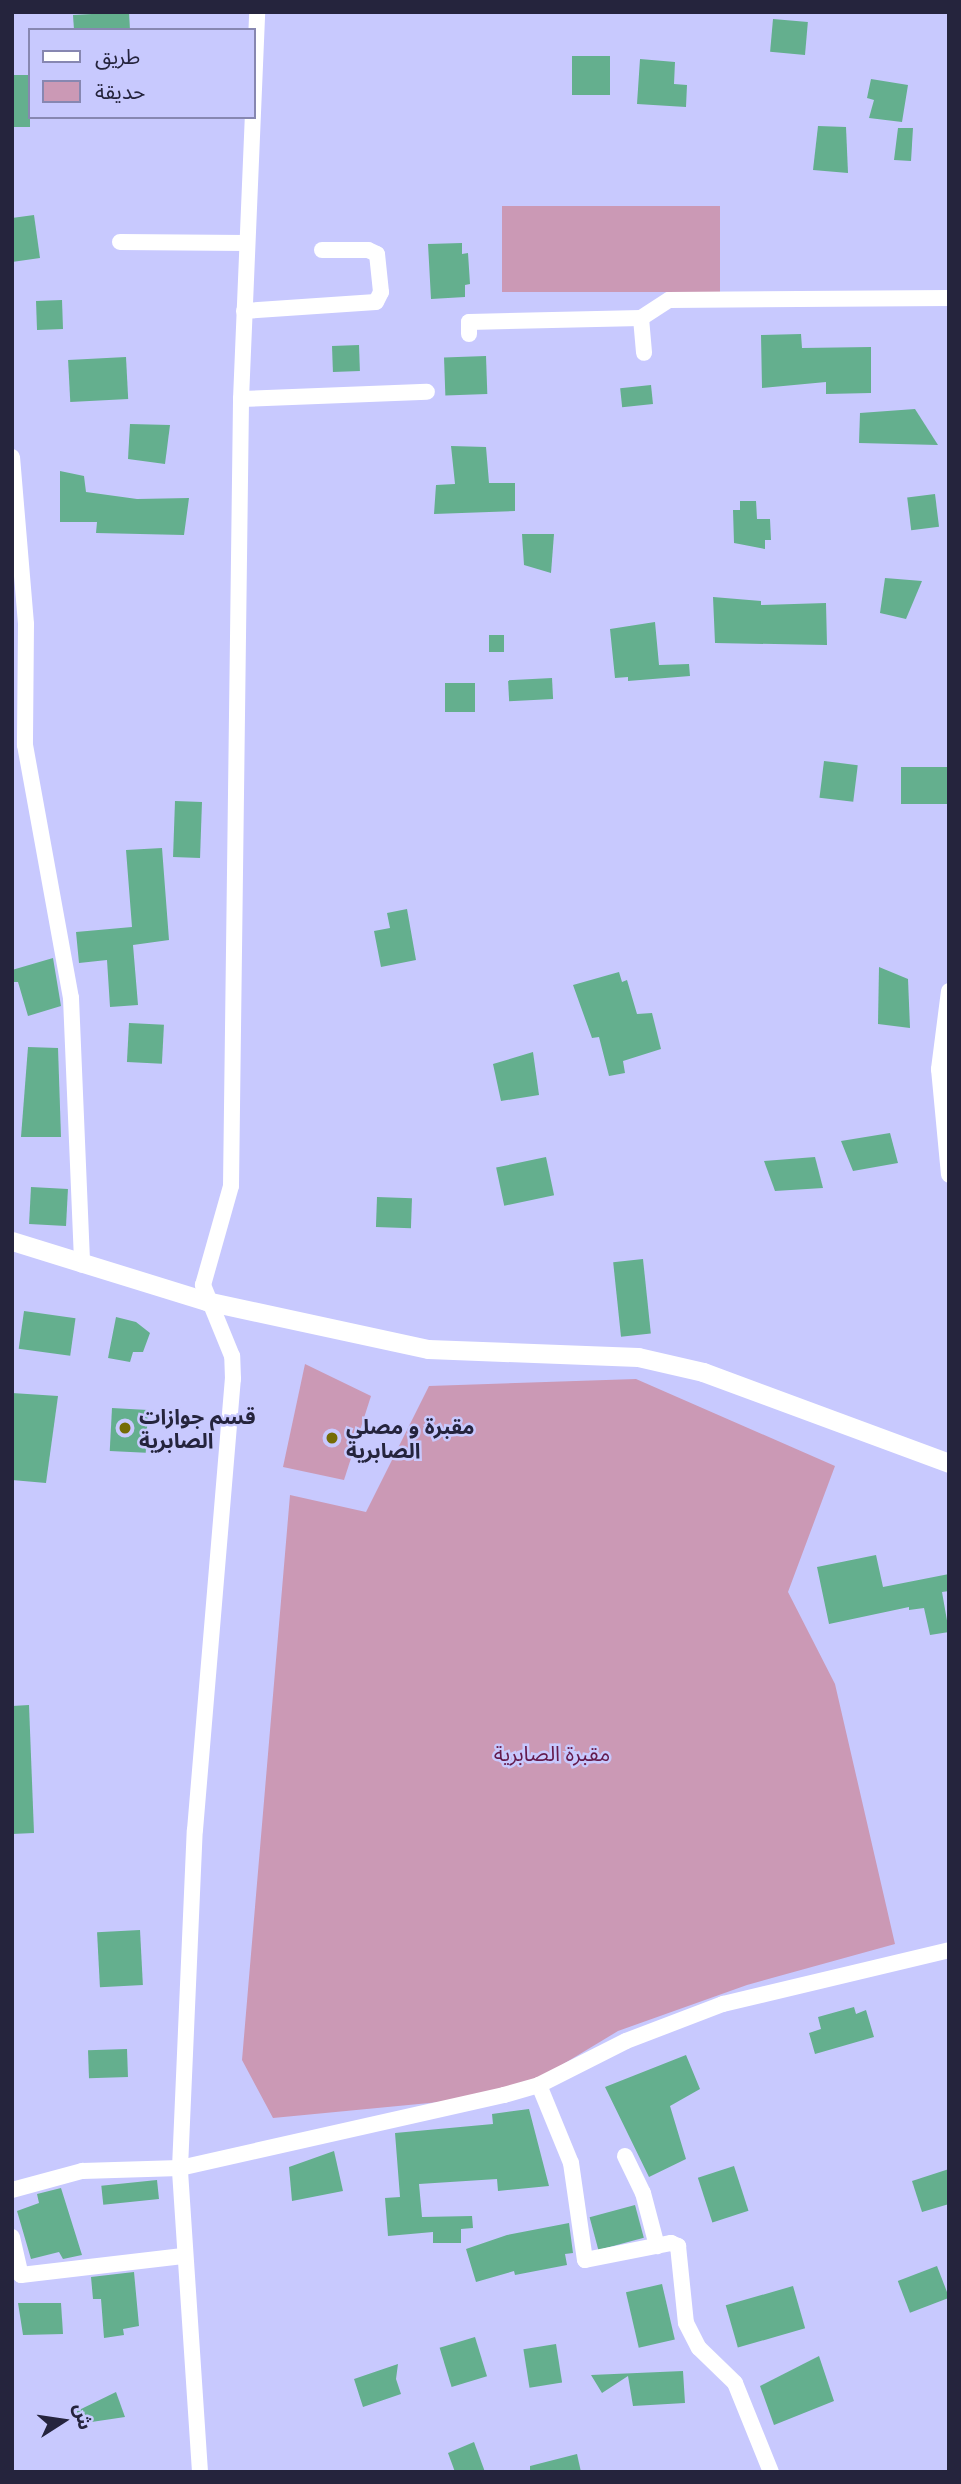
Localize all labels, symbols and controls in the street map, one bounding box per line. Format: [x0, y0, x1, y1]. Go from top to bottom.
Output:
legend [28, 28, 256, 119]
text: طريق [95, 42, 140, 70]
text: حديقة [95, 77, 145, 105]
place label: قسم جوازات الصابرية [139, 1403, 256, 1453]
place label: مقبرة و مصلى الصابرية [346, 1413, 475, 1463]
marker: قسم جوازات الصابرية [117, 1420, 133, 1436]
marker: مقبرة و مصلى الصابرية [324, 1430, 340, 1446]
park label: مقبرة الصابرية [494, 1740, 610, 1766]
north arrow [28, 2386, 98, 2456]
text: ش [68, 2401, 99, 2432]

